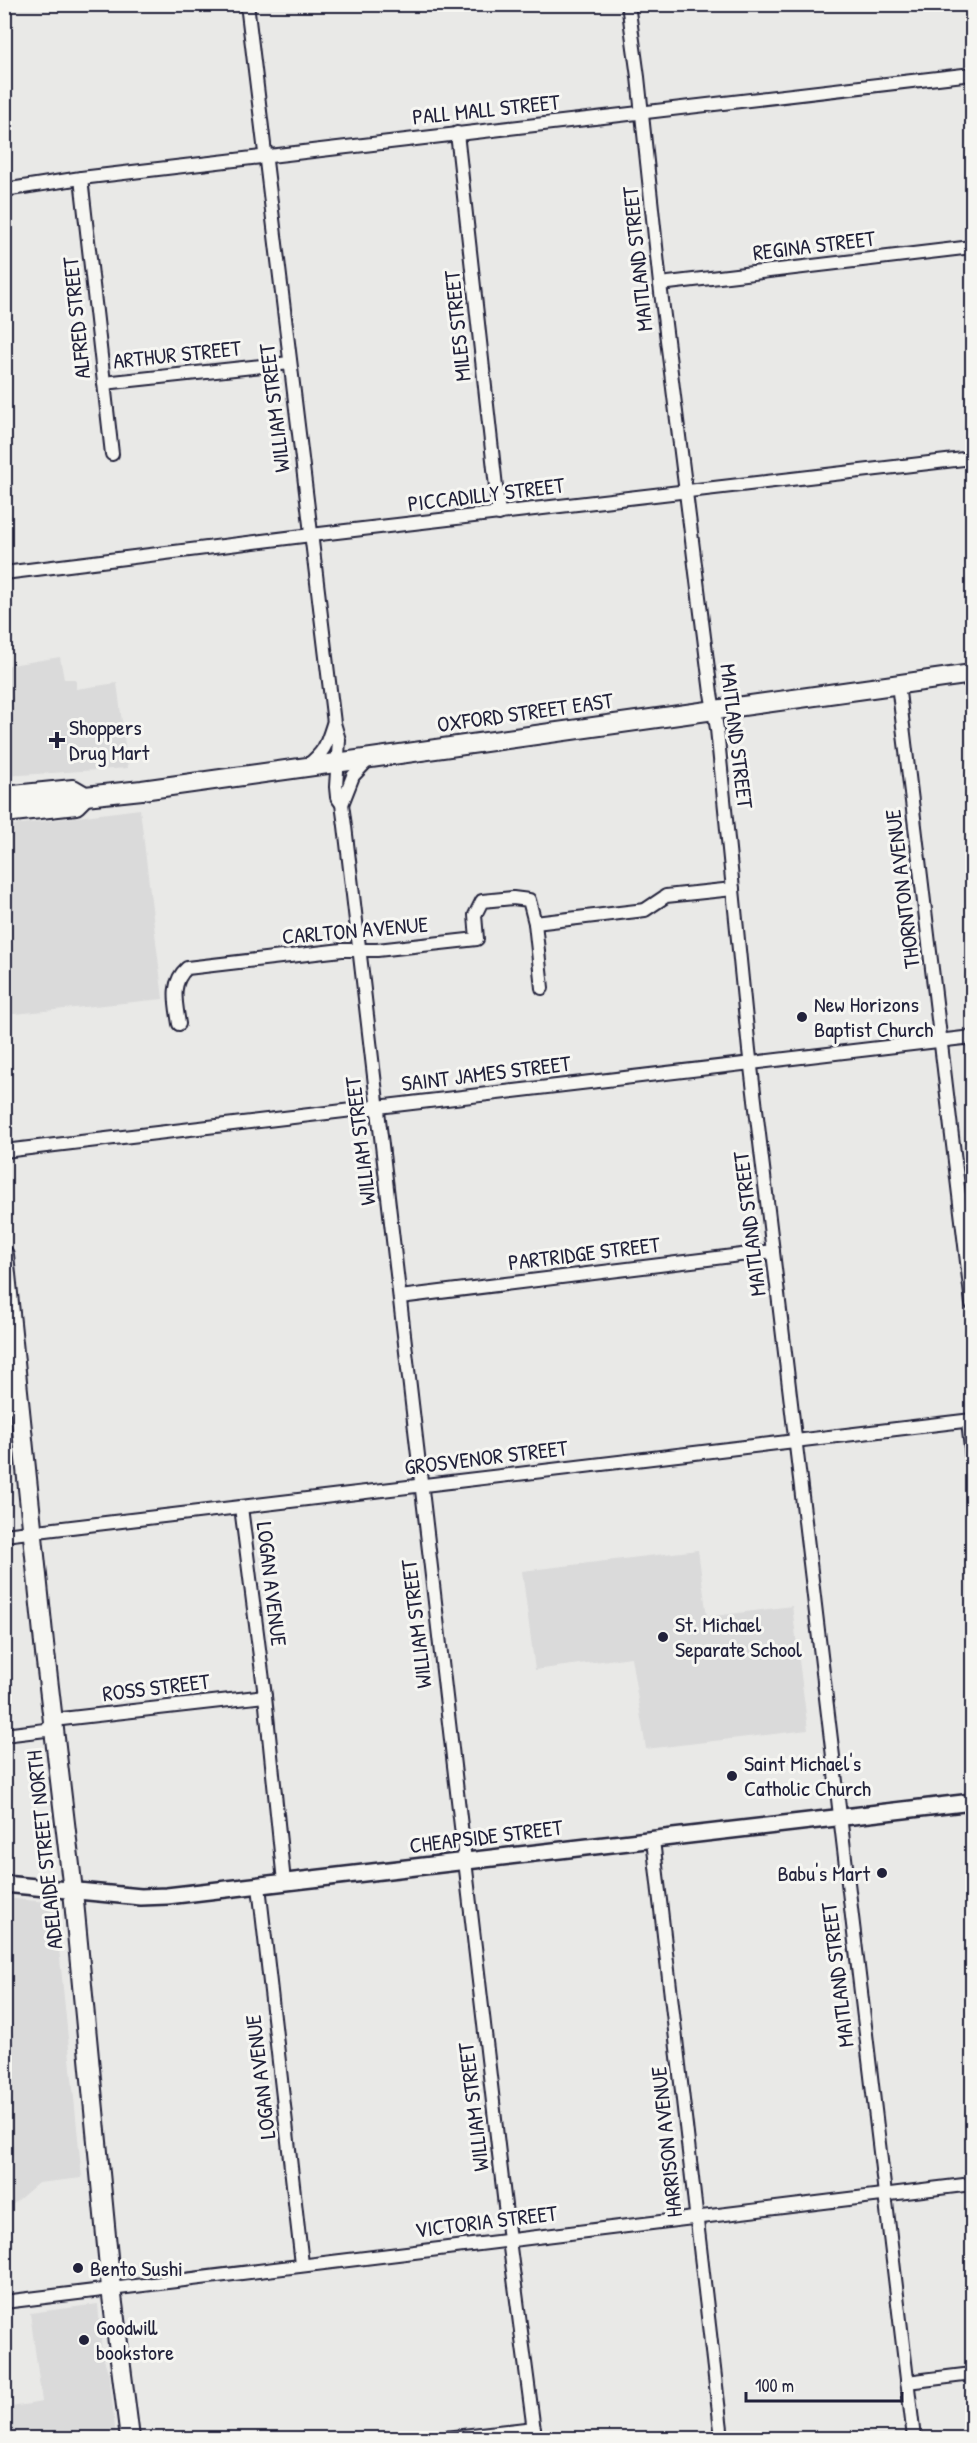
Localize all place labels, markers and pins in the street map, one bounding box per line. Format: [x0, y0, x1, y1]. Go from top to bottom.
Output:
place label: Shoppers Drug Mart [69, 712, 150, 767]
marker: Shoppers Drug Mart [50, 733, 64, 747]
place label: New Horizons Baptist Church [814, 989, 933, 1044]
marker: New Horizons Baptist Church [795, 1010, 809, 1024]
place label: St. Michael Separate School [675, 1609, 802, 1664]
marker: St. Michael Separate School [656, 1630, 670, 1644]
place label: Saint Michael's Catholic Church [744, 1748, 871, 1803]
marker: Saint Michael's Catholic Church [725, 1769, 739, 1783]
place label: Babu's Mart [777, 1858, 870, 1888]
marker: Babu's Mart [875, 1866, 889, 1880]
place label: Bento Sushi [90, 2253, 183, 2283]
marker: Bento Sushi [71, 2261, 85, 2275]
place label: Goodwill bookstore [96, 2312, 174, 2367]
marker: Goodwill bookstore [77, 2333, 91, 2347]

